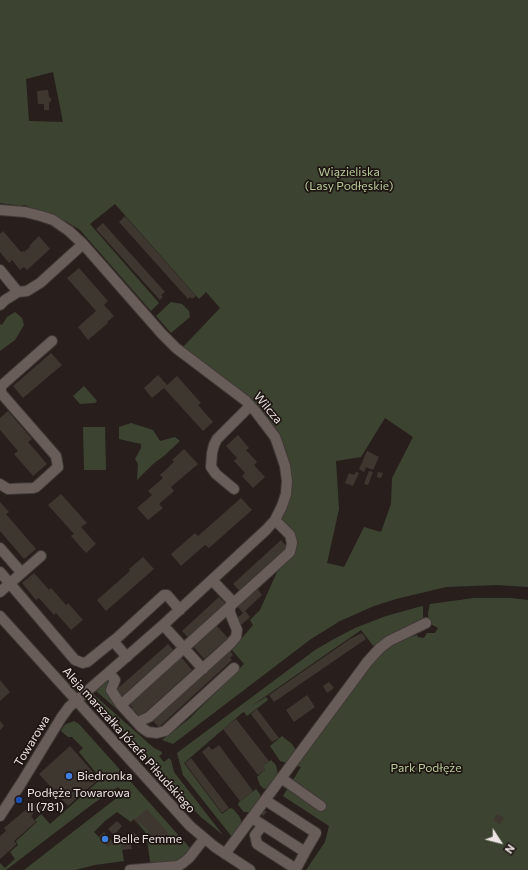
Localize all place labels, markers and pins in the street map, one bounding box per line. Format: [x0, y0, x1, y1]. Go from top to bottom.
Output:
place label: Biedronka [77, 769, 133, 783]
marker: Biedronka [64, 771, 74, 781]
place label: Podłęże Towarowa II (781) [27, 786, 130, 814]
marker: Podłęże Towarowa II (781) [14, 795, 24, 805]
place label: Belle Femme [113, 832, 182, 846]
marker: Belle Femme [100, 834, 110, 844]

